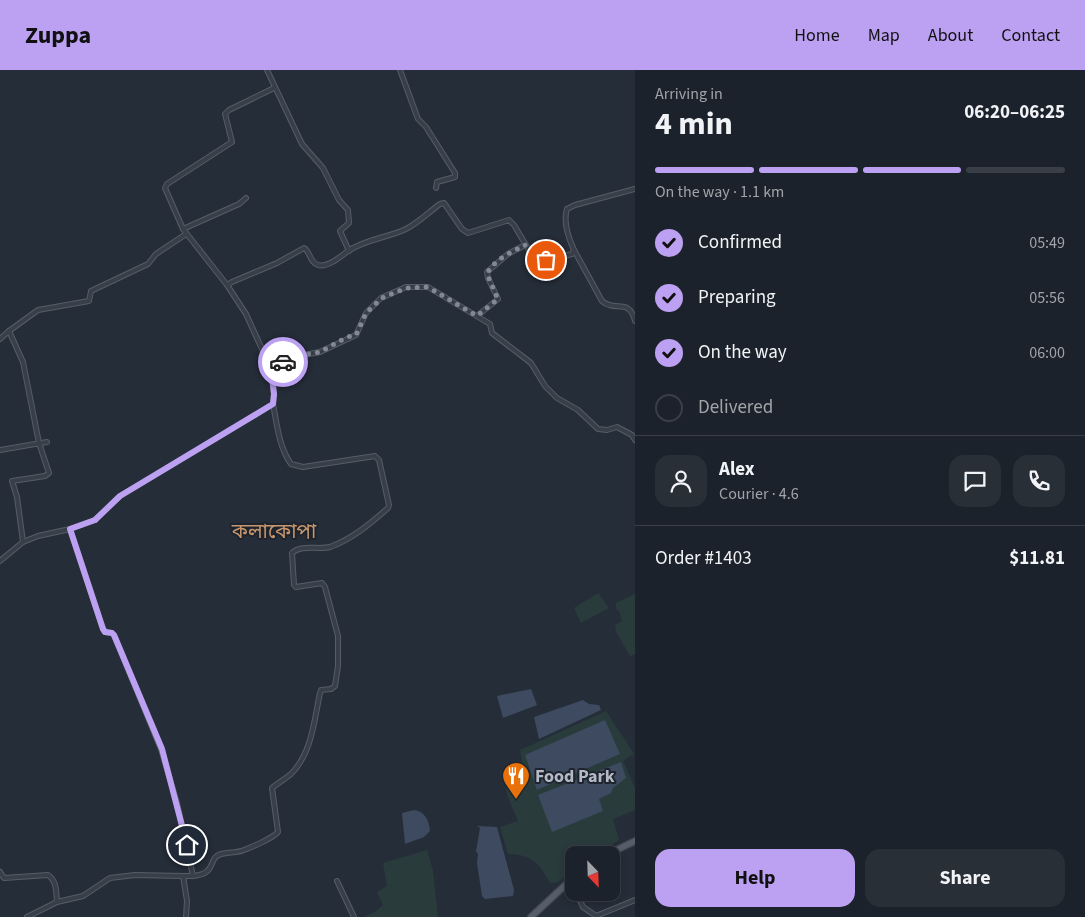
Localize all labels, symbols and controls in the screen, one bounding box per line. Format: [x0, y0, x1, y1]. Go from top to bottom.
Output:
text: Zuppa [25, 18, 91, 53]
text: Home [794, 23, 840, 48]
text: Map [868, 23, 900, 48]
text: About [928, 23, 973, 48]
text: Contact [1001, 23, 1060, 48]
text: Arriving in [655, 83, 723, 105]
text: 06:20–06:25 [964, 99, 1065, 126]
text: 4 min [655, 101, 733, 147]
text: On the way · 1.1 km [655, 181, 784, 203]
icon: check [655, 229, 683, 257]
text: Confirmed [698, 229, 782, 256]
text: 05:49 [1029, 232, 1065, 254]
pin [525, 239, 567, 281]
icon: bag [532, 246, 560, 274]
icon: check [655, 284, 683, 312]
text: Preparing [698, 284, 776, 311]
text: 05:56 [1029, 287, 1065, 309]
courier [258, 337, 308, 387]
icon: check [655, 339, 683, 367]
text: On the way [698, 339, 787, 366]
text: 06:00 [1029, 342, 1065, 364]
icon: car [269, 348, 297, 376]
text: Delivered [698, 394, 773, 421]
button: person [655, 455, 707, 507]
button: chat [949, 455, 1001, 507]
button: phone [1013, 455, 1065, 507]
text: Alex [719, 456, 755, 483]
text: Courier · 4.6 [719, 483, 799, 505]
district label: কলাকোপা [231, 518, 317, 546]
text: Order #1403 [655, 545, 752, 572]
text: $11.81 [1009, 545, 1065, 572]
restaurant icon: Food Park [501, 761, 531, 800]
place label: Food Park [535, 764, 615, 789]
pin [166, 824, 208, 866]
icon: home [173, 831, 201, 859]
north arrow [565, 846, 620, 901]
map controls [565, 846, 620, 901]
button: Help [655, 849, 855, 907]
button: Share [865, 849, 1065, 907]

